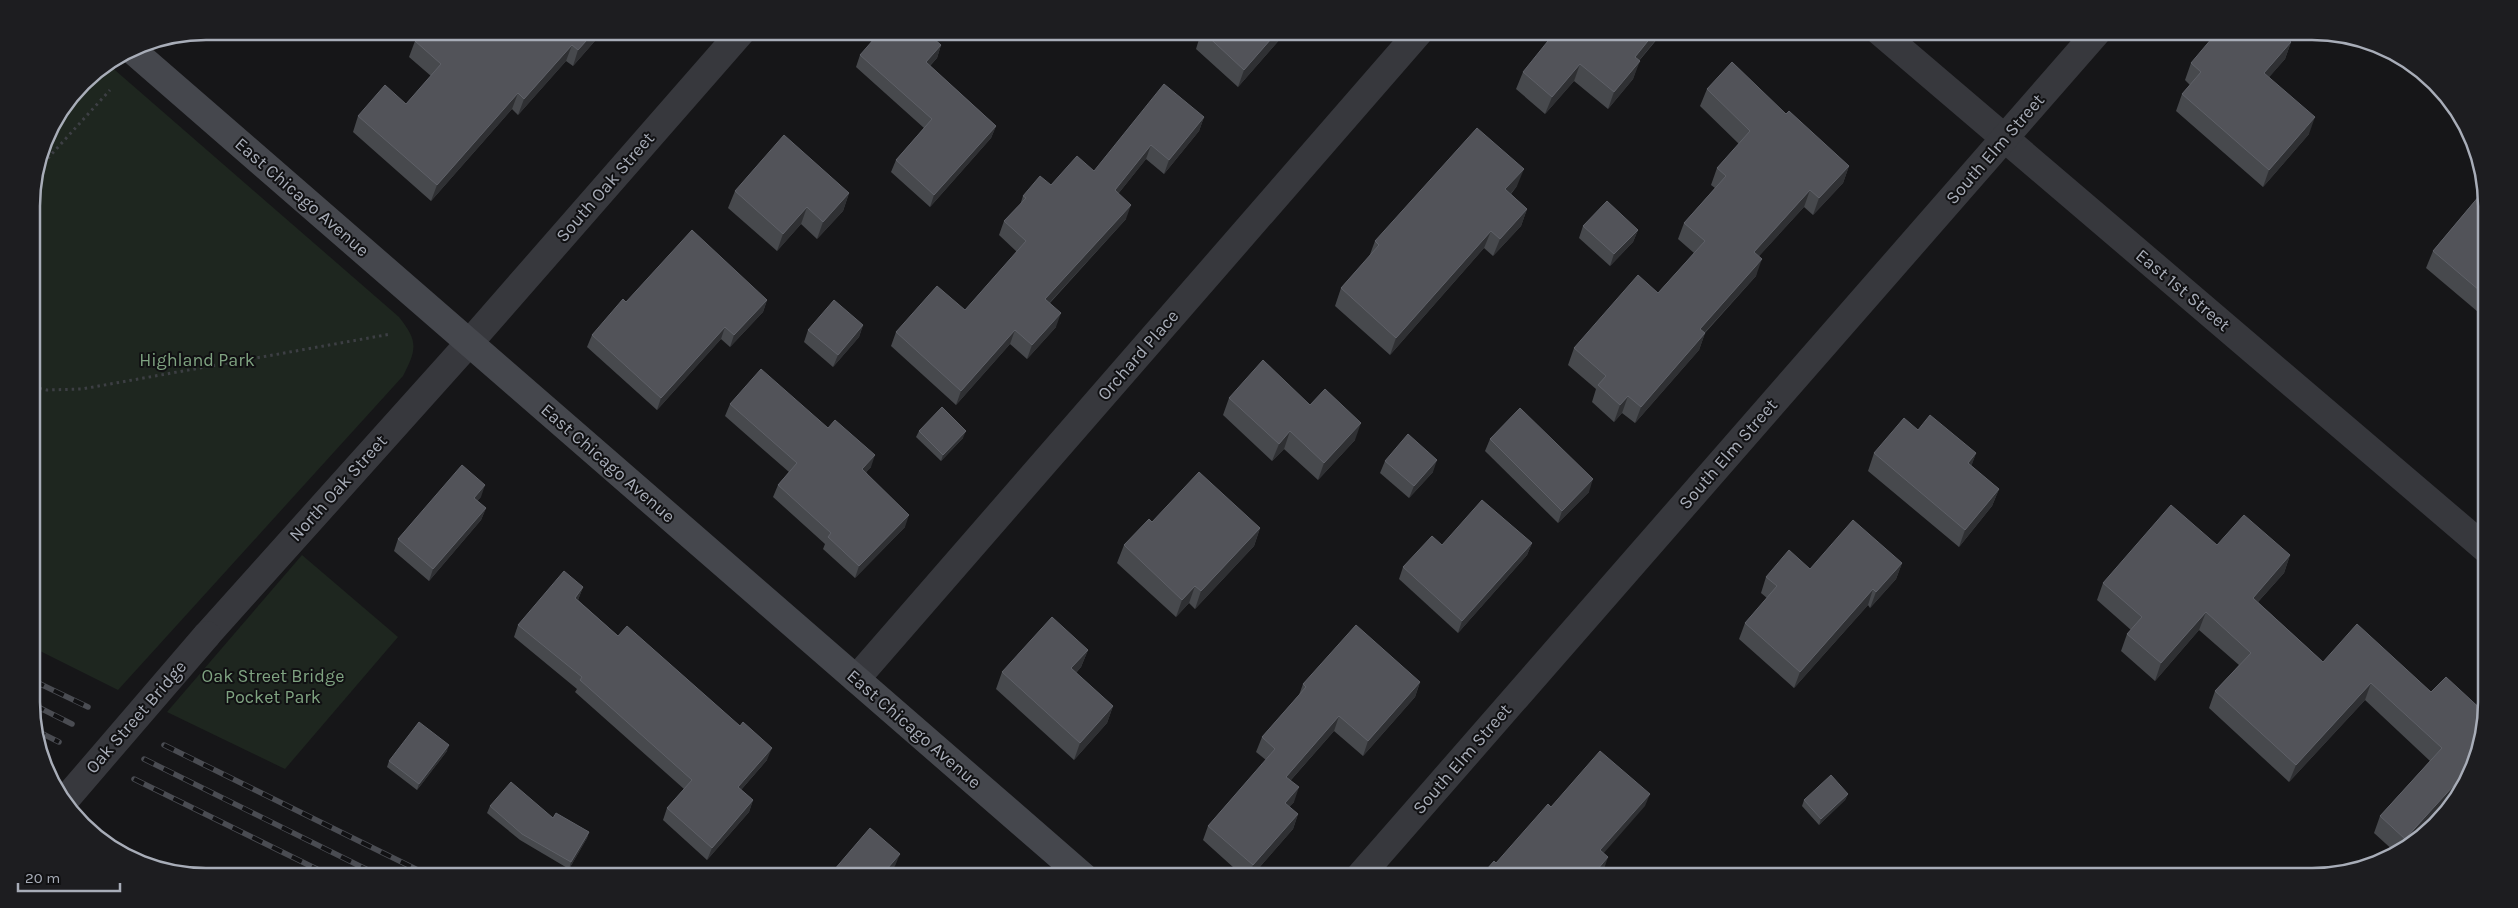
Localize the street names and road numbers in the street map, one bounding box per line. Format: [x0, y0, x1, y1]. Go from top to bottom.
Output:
street label: South Elm Street [1941, 89, 2049, 209]
street label: South Oak Street [551, 127, 659, 247]
street label: East Chicago Avenue [230, 133, 374, 261]
street label: East 1st Street [2131, 244, 2235, 336]
street label: Orchard Place [1093, 305, 1183, 405]
street label: South Elm Street [1674, 394, 1782, 514]
street label: East Chicago Avenue [536, 399, 680, 527]
street label: North Oak Street [284, 430, 392, 546]
street label: Oak Street Bridge [81, 656, 191, 778]
street label: East Chicago Avenue [842, 665, 986, 793]
street label: South Elm Street [1408, 699, 1516, 819]

